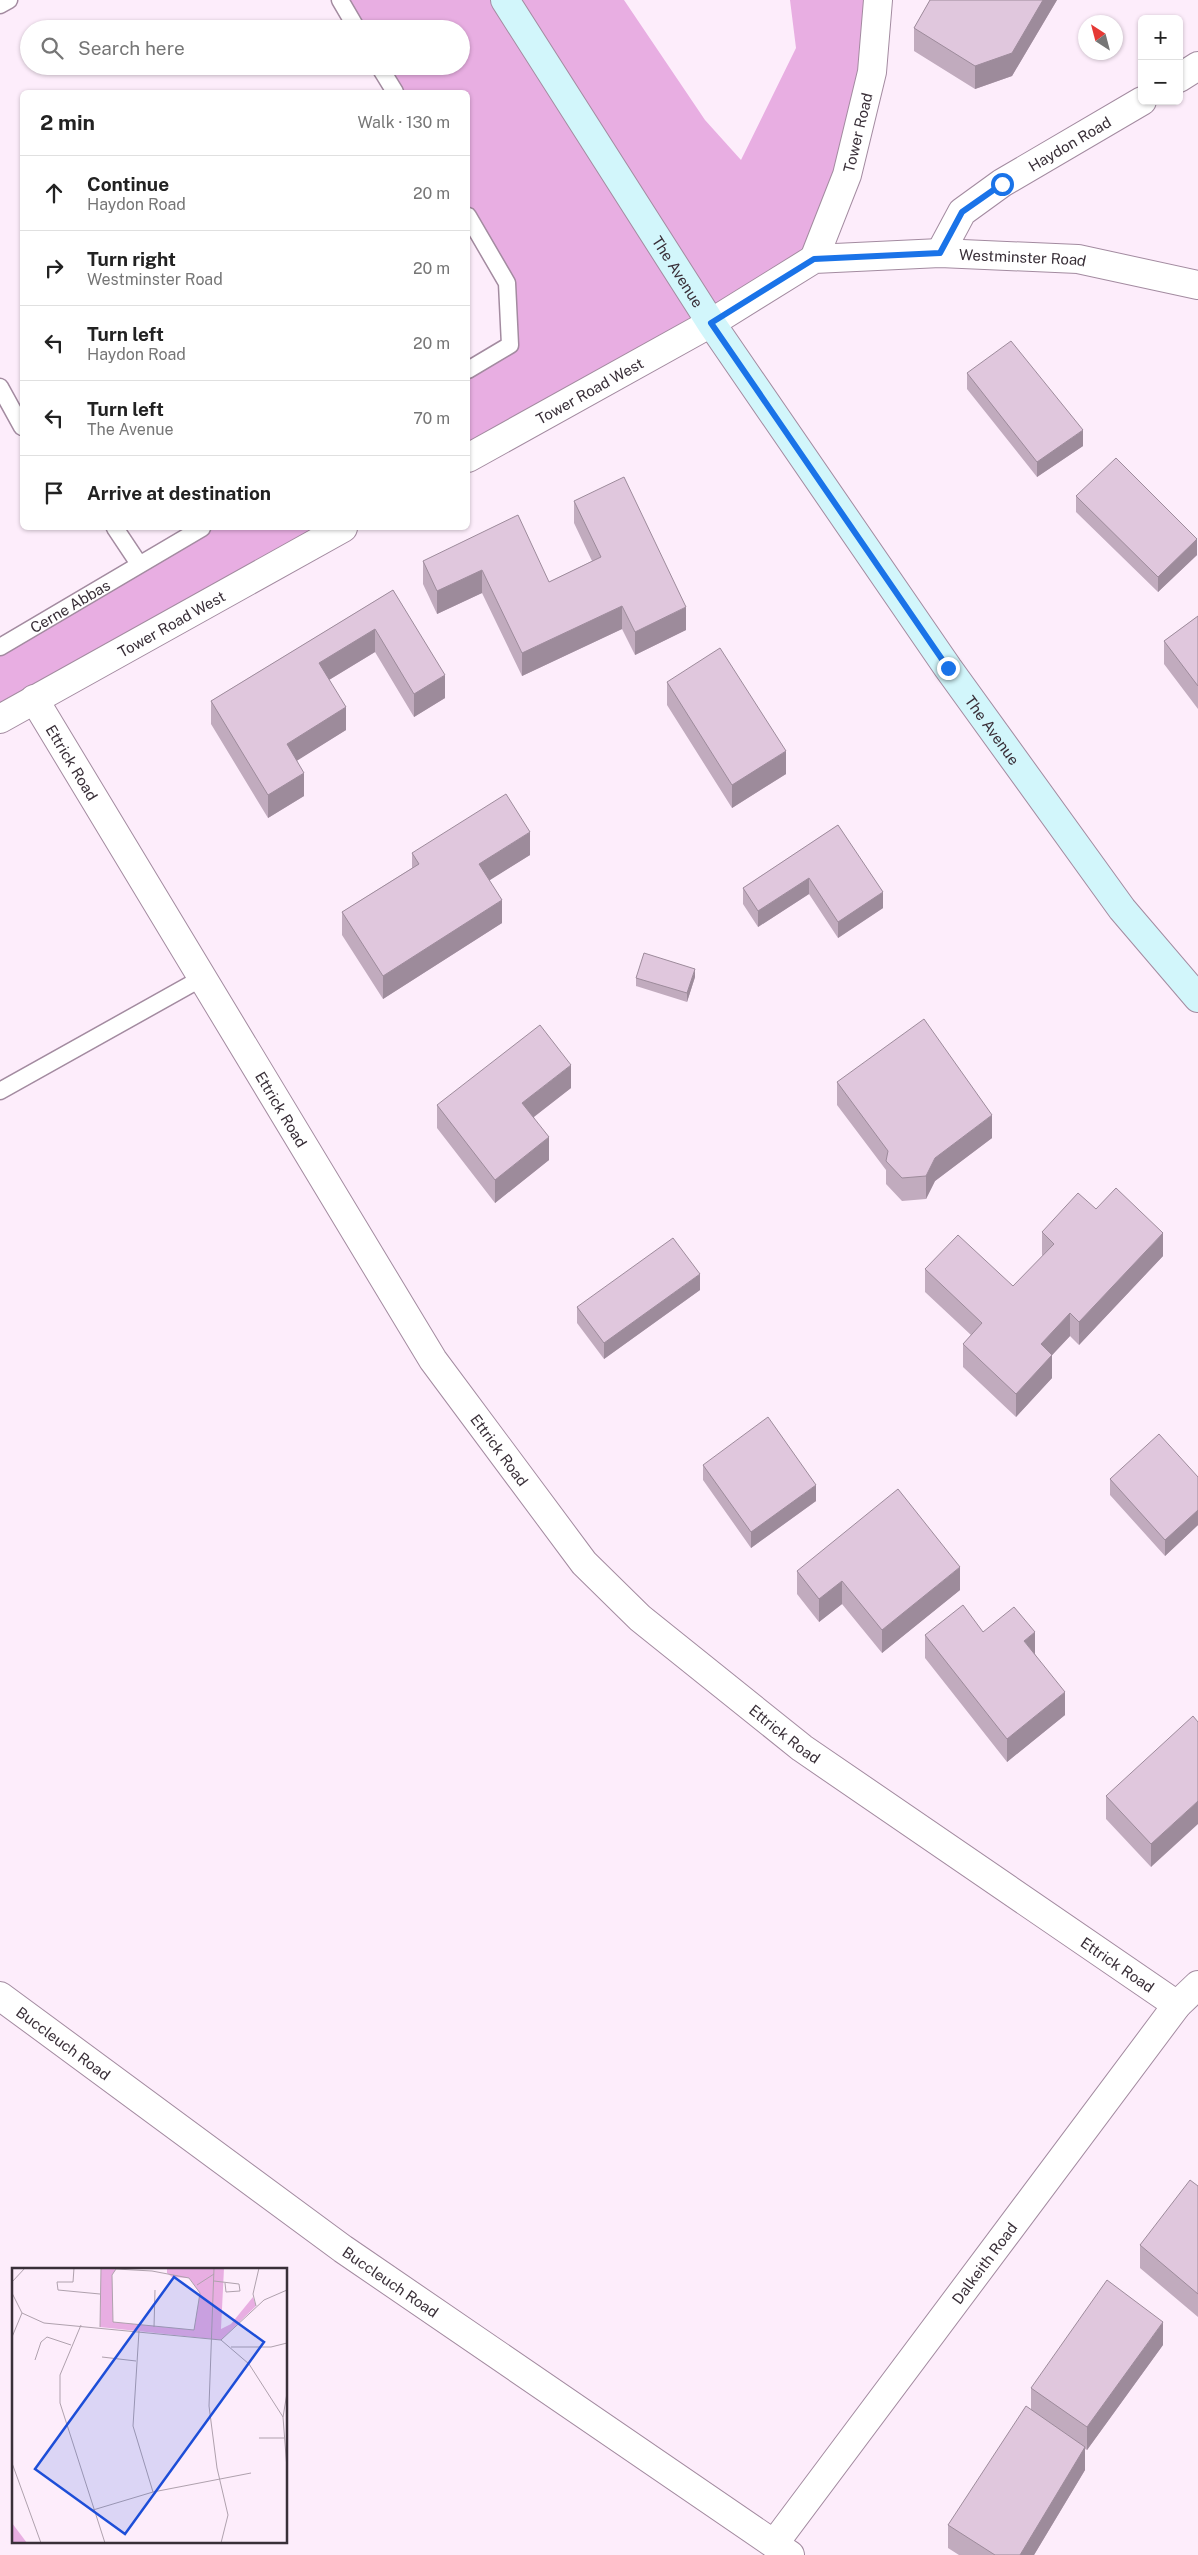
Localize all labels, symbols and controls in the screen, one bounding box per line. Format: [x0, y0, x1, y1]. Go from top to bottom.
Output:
north arrow [1078, 15, 1123, 60]
map controls [1138, 15, 1183, 105]
button: + [1138, 15, 1183, 60]
search box [20, 20, 470, 75]
icon: search [38, 34, 66, 62]
text: Search here [78, 37, 185, 59]
button: − [1138, 60, 1183, 105]
street label: Tower Road [839, 91, 875, 174]
text: 2 min [40, 110, 95, 135]
text: Walk · 130 m [357, 113, 450, 132]
street label: Haydon Road [1025, 113, 1114, 174]
text: Continue [87, 173, 169, 195]
route start [991, 173, 1014, 196]
icon: ahead [40, 179, 68, 207]
text: 20 m [413, 184, 450, 203]
text: Haydon Road [87, 195, 186, 214]
street label: The Avenue [649, 233, 707, 310]
street label: Westminster Road [959, 245, 1088, 269]
text: Turn right [87, 248, 176, 270]
icon: right [40, 254, 68, 282]
text: 20 m [413, 259, 450, 278]
text: Westminster Road [87, 270, 223, 289]
text: Turn left [87, 323, 164, 345]
icon: left [40, 329, 68, 357]
text: 20 m [413, 334, 450, 353]
text: Haydon Road [87, 345, 186, 364]
street label: Tower Road West [533, 354, 646, 427]
text: Turn left [87, 398, 164, 420]
icon: left [40, 404, 68, 432]
text: 70 m [413, 409, 450, 428]
text: The Avenue [87, 420, 174, 439]
icon: arrive [40, 479, 68, 507]
text: Arrive at destination [87, 482, 271, 504]
street label: Cerne Abbas [27, 576, 113, 636]
street label: Tower Road West [115, 587, 228, 660]
route end [937, 657, 960, 680]
street label: The Avenue [962, 692, 1023, 768]
street label: Ettrick Road [43, 722, 102, 803]
street label: Ettrick Road [252, 1068, 311, 1150]
street label: Ettrick Road [468, 1411, 532, 1489]
street label: Ettrick Road [746, 1701, 824, 1766]
street label: Ettrick Road [1078, 1933, 1158, 1995]
street label: Buccleuch Road [13, 2003, 114, 2083]
street label: Dalkeith Road [948, 2219, 1020, 2307]
street label: Buccleuch Road [340, 2243, 442, 2320]
inset map [12, 2268, 288, 2542]

